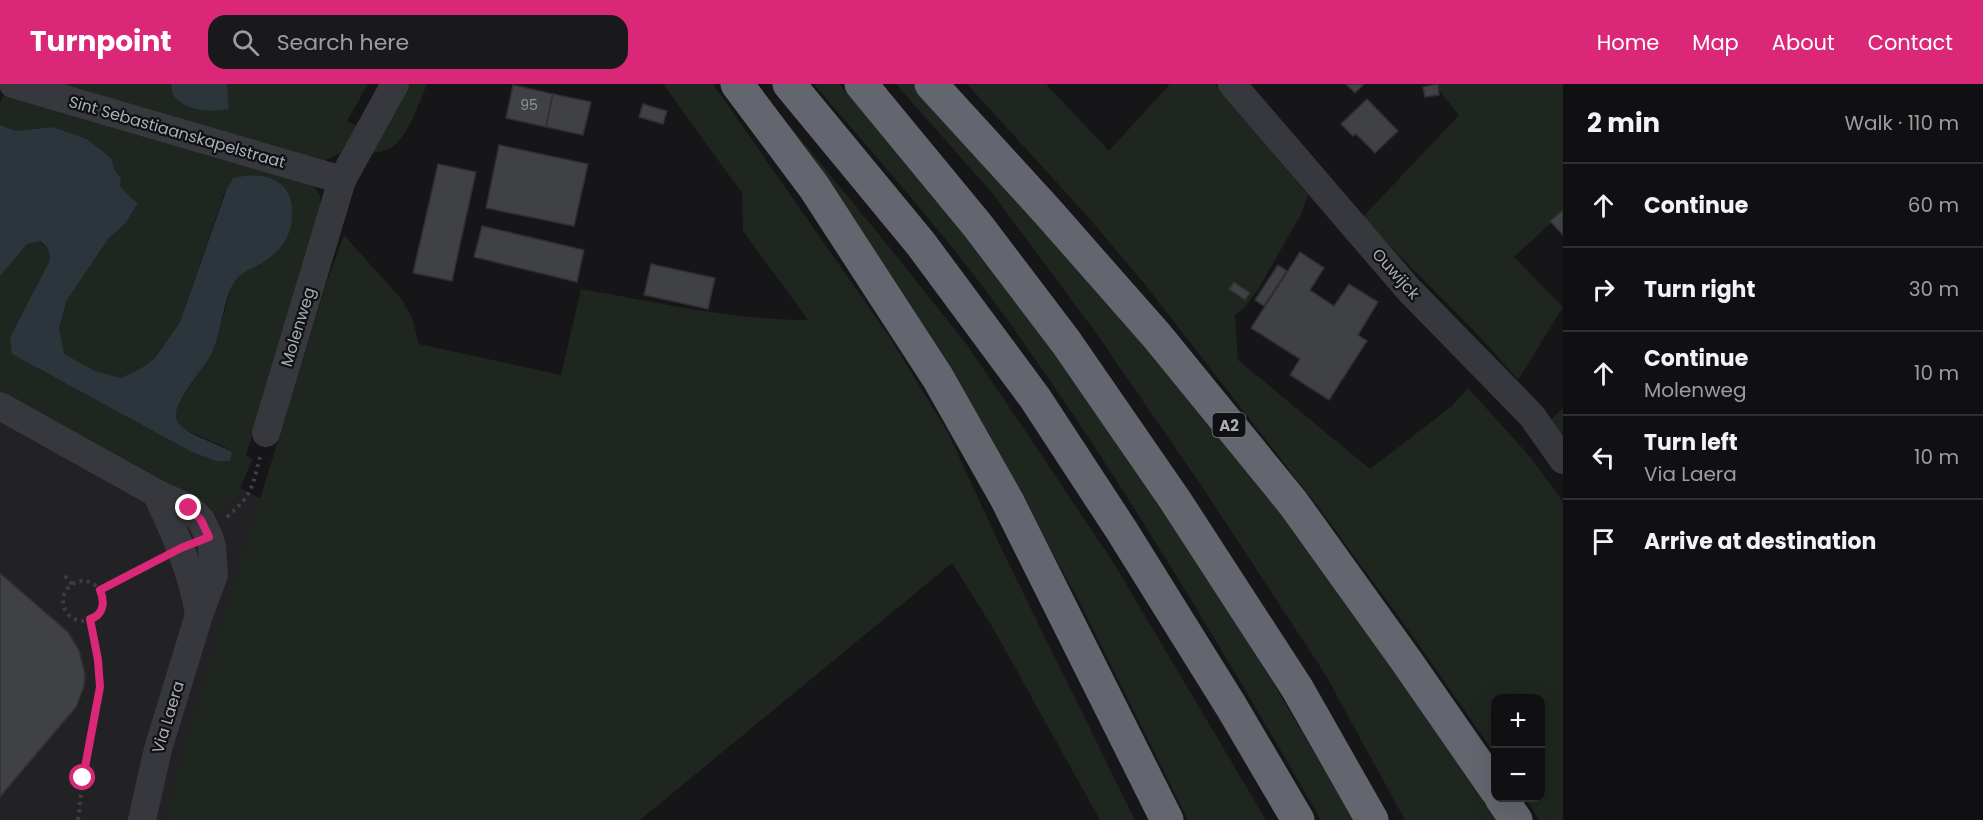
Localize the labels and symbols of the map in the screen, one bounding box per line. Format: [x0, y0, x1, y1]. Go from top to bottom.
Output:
street label: Sint Sebastiaanskapelstraat [66, 90, 288, 174]
house number: 95 [520, 95, 538, 115]
street label: Ouwijck [1367, 243, 1426, 305]
street label: Molenweg [275, 284, 321, 370]
road number: A2 [1212, 413, 1246, 437]
route end [175, 494, 201, 520]
street label: Via Laera [146, 678, 190, 756]
route start [69, 764, 95, 790]

